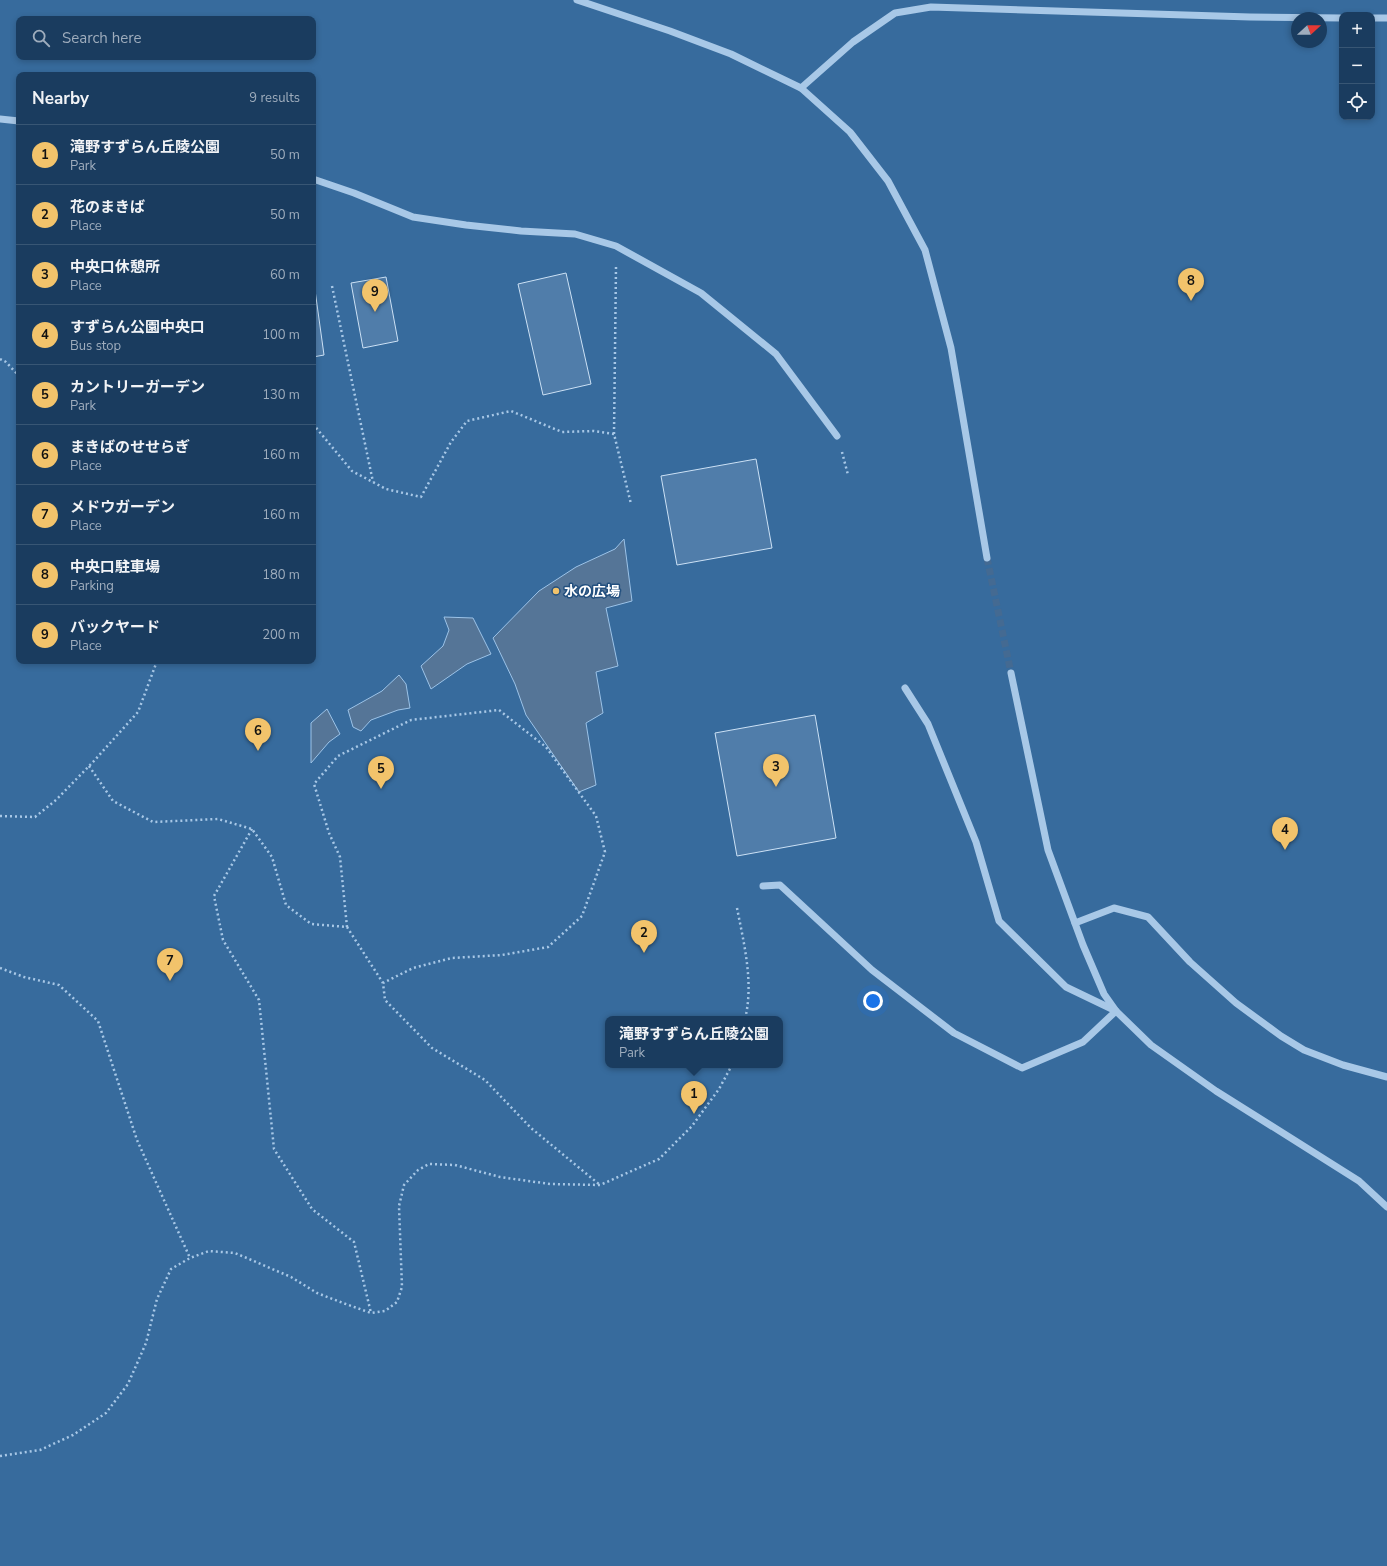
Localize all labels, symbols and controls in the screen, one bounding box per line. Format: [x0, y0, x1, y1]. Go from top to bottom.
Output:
north arrow [1291, 12, 1327, 48]
map controls [1339, 12, 1375, 120]
button: + [1339, 12, 1375, 48]
search box [16, 16, 316, 60]
icon: search [30, 27, 52, 49]
text: Search here [62, 28, 142, 48]
button: − [1339, 48, 1375, 84]
button: locate [1339, 84, 1375, 120]
text: Nearby [32, 87, 89, 110]
text: 9 results [249, 89, 300, 107]
text: 滝野すずらん丘陵公園 [70, 137, 220, 157]
text: 1 [41, 146, 49, 164]
text: 50 m [270, 146, 300, 164]
text: Park [70, 157, 96, 175]
text: 花のまきば [70, 197, 145, 217]
text: 2 [41, 206, 49, 224]
text: 50 m [270, 206, 300, 224]
text: Place [70, 217, 102, 235]
text: 中央口休憩所 [70, 257, 160, 277]
text: 3 [41, 266, 49, 284]
text: 60 m [270, 266, 300, 284]
pin: 8 [1178, 268, 1204, 301]
text: Place [70, 277, 102, 295]
pin: 9 [362, 279, 388, 312]
text: すずらん公園中央口 [70, 317, 205, 337]
text: 4 [41, 326, 49, 344]
text: 100 m [262, 326, 300, 344]
text: Bus stop [70, 337, 121, 355]
text: カントリーガーデン [70, 377, 205, 397]
text: 5 [41, 386, 49, 404]
text: 130 m [262, 386, 300, 404]
text: Park [70, 397, 96, 415]
text: まきばのせせらぎ [70, 437, 190, 457]
text: 6 [41, 446, 49, 464]
text: 160 m [262, 446, 300, 464]
text: Place [70, 457, 102, 475]
text: メドウガーデン [70, 497, 175, 517]
text: 7 [41, 506, 49, 524]
text: 160 m [262, 506, 300, 524]
text: Place [70, 517, 102, 535]
text: 中央口駐車場 [70, 557, 160, 577]
text: 8 [41, 566, 49, 584]
text: 180 m [262, 566, 300, 584]
text: Parking [70, 577, 114, 595]
place label: 水の広場 [564, 582, 620, 601]
marker: 水の広場 [551, 586, 561, 596]
text: バックヤード [70, 617, 160, 637]
text: 9 [41, 626, 49, 644]
text: 200 m [262, 626, 300, 644]
text: Place [70, 637, 102, 655]
pin: 6 [245, 718, 271, 751]
pin: 3 [763, 754, 789, 787]
pin: 5 [368, 756, 394, 789]
pin: 4 [1272, 817, 1298, 850]
pin: 2 [631, 920, 657, 953]
pin: 7 [157, 948, 183, 981]
your location [863, 991, 883, 1011]
popup [605, 1016, 783, 1068]
text: 滝野すずらん丘陵公園 [619, 1024, 769, 1044]
text: Park [619, 1044, 645, 1062]
pin: 1 [681, 1081, 707, 1114]

